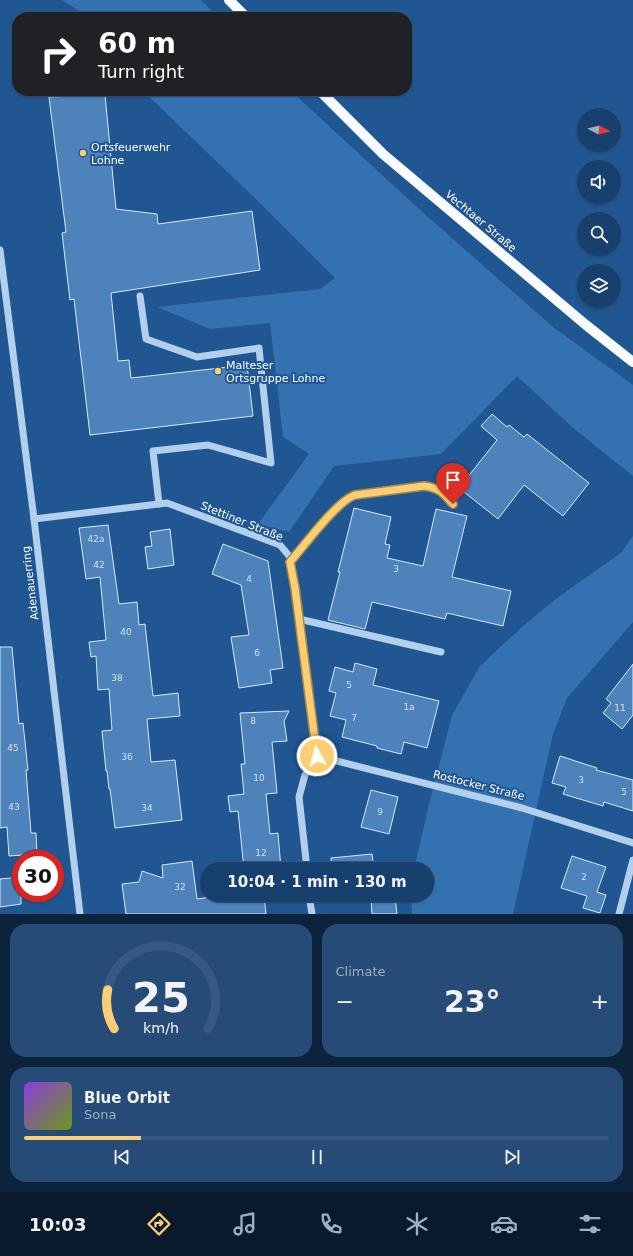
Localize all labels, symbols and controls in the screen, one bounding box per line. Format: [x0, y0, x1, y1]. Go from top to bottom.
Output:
text: 60 m [98, 27, 176, 60]
icon: right [32, 28, 84, 80]
text: Turn right [98, 61, 184, 82]
north arrow [577, 108, 621, 152]
map controls [577, 108, 621, 308]
place label: Ortsfeuerwehr Lohne [91, 141, 171, 167]
marker: Ortsfeuerwehr Lohne [78, 148, 88, 158]
button: sound [577, 160, 621, 204]
street label: Vechtaer Straße [443, 188, 519, 255]
button: search [577, 212, 621, 256]
button: layers [577, 264, 621, 308]
place label: Malteser Ortsgruppe Lohne [226, 359, 326, 385]
marker: Malteser Ortsgruppe Lohne [213, 366, 223, 376]
pin [436, 463, 470, 504]
icon: arrive [442, 469, 464, 491]
street label: Stettiner Straße [199, 499, 285, 544]
house number: 42a [88, 534, 104, 544]
street label: Adenauerring [20, 545, 41, 621]
house number: 42 [93, 560, 105, 570]
house number: 3 [393, 564, 399, 574]
house number: 4 [246, 574, 252, 584]
house number: 40 [120, 627, 132, 637]
house number: 6 [254, 648, 260, 658]
house number: 38 [111, 673, 123, 683]
house number: 5 [346, 680, 352, 690]
house number: 1a [403, 702, 415, 712]
house number: 11 [614, 703, 626, 713]
house number: 7 [351, 713, 357, 723]
house number: 8 [250, 716, 256, 726]
position arrow [296, 735, 338, 777]
house number: 45 [7, 743, 19, 753]
house number: 36 [121, 752, 133, 762]
street label: Rostocker Straße [432, 768, 526, 803]
house number: 10 [253, 773, 265, 783]
house number: 3 [578, 775, 584, 785]
house number: 5 [621, 787, 627, 797]
house number: 43 [8, 802, 20, 812]
house number: 34 [141, 803, 153, 813]
house number: 9 [377, 807, 383, 817]
house number: 12 [255, 848, 267, 858]
speed limit sign: 30 [12, 850, 64, 902]
house number: 2 [581, 872, 587, 882]
text: 10:04 · 1 min · 130 m [227, 873, 407, 891]
house number: 32 [174, 882, 186, 892]
text: Climate [336, 964, 386, 979]
text: 25 [132, 972, 190, 1021]
text: 23° [444, 984, 501, 1019]
text: − [336, 989, 354, 1014]
text: + [591, 989, 609, 1014]
text: km/h [143, 1019, 179, 1035]
text: Blue Orbit [84, 1089, 170, 1107]
text: Sona [84, 1107, 116, 1122]
icon: previous [111, 1146, 133, 1168]
icon: pause [306, 1146, 328, 1168]
icon: next [501, 1146, 523, 1168]
icon: directions [145, 1210, 173, 1238]
icon: music [231, 1210, 259, 1238]
icon: phone [317, 1210, 345, 1238]
icon: climate [403, 1210, 431, 1238]
icon: car [490, 1210, 518, 1238]
icon: filters [576, 1210, 604, 1238]
text: 10:03 [29, 1214, 86, 1235]

